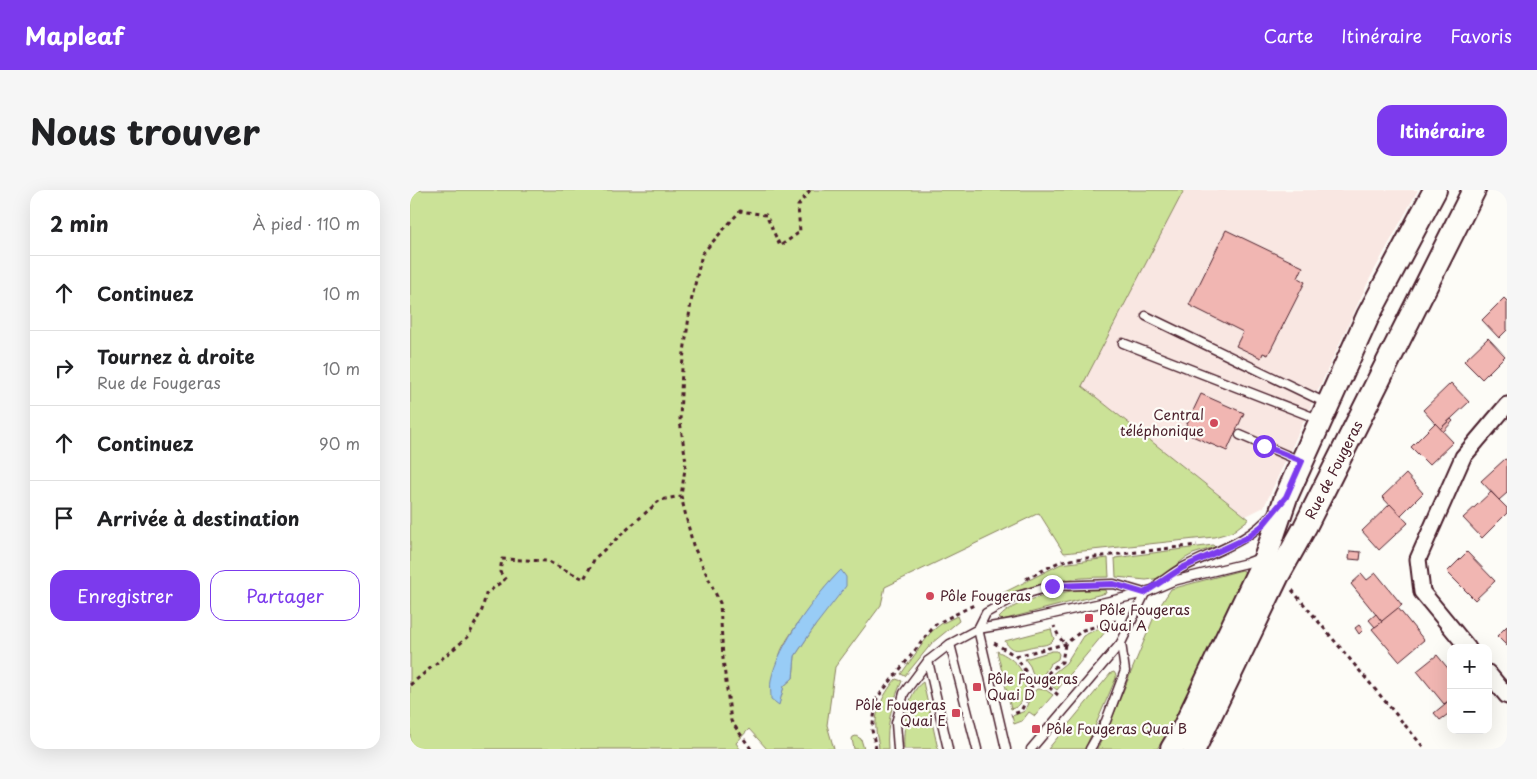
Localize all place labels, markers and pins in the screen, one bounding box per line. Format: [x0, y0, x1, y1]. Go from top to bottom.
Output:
place label: Central téléphonique [1120, 404, 1204, 441]
marker: Central téléphonique [1208, 417, 1220, 429]
place label: Pôle Fougeras [940, 585, 1031, 606]
marker: Pôle Fougeras [924, 590, 936, 602]
place label: Pôle Fougeras Quai A [1099, 599, 1190, 636]
marker: Pôle Fougeras Quai A [1083, 612, 1095, 624]
place label: Pôle Fougeras Quai D [987, 668, 1078, 705]
marker: Pôle Fougeras Quai D [971, 681, 983, 693]
place label: Pôle Fougeras Quai E [855, 694, 946, 731]
marker: Pôle Fougeras Quai E [950, 707, 962, 719]
place label: Pôle Fougeras Quai B [1046, 718, 1187, 739]
marker: Pôle Fougeras Quai B [1030, 723, 1042, 735]

